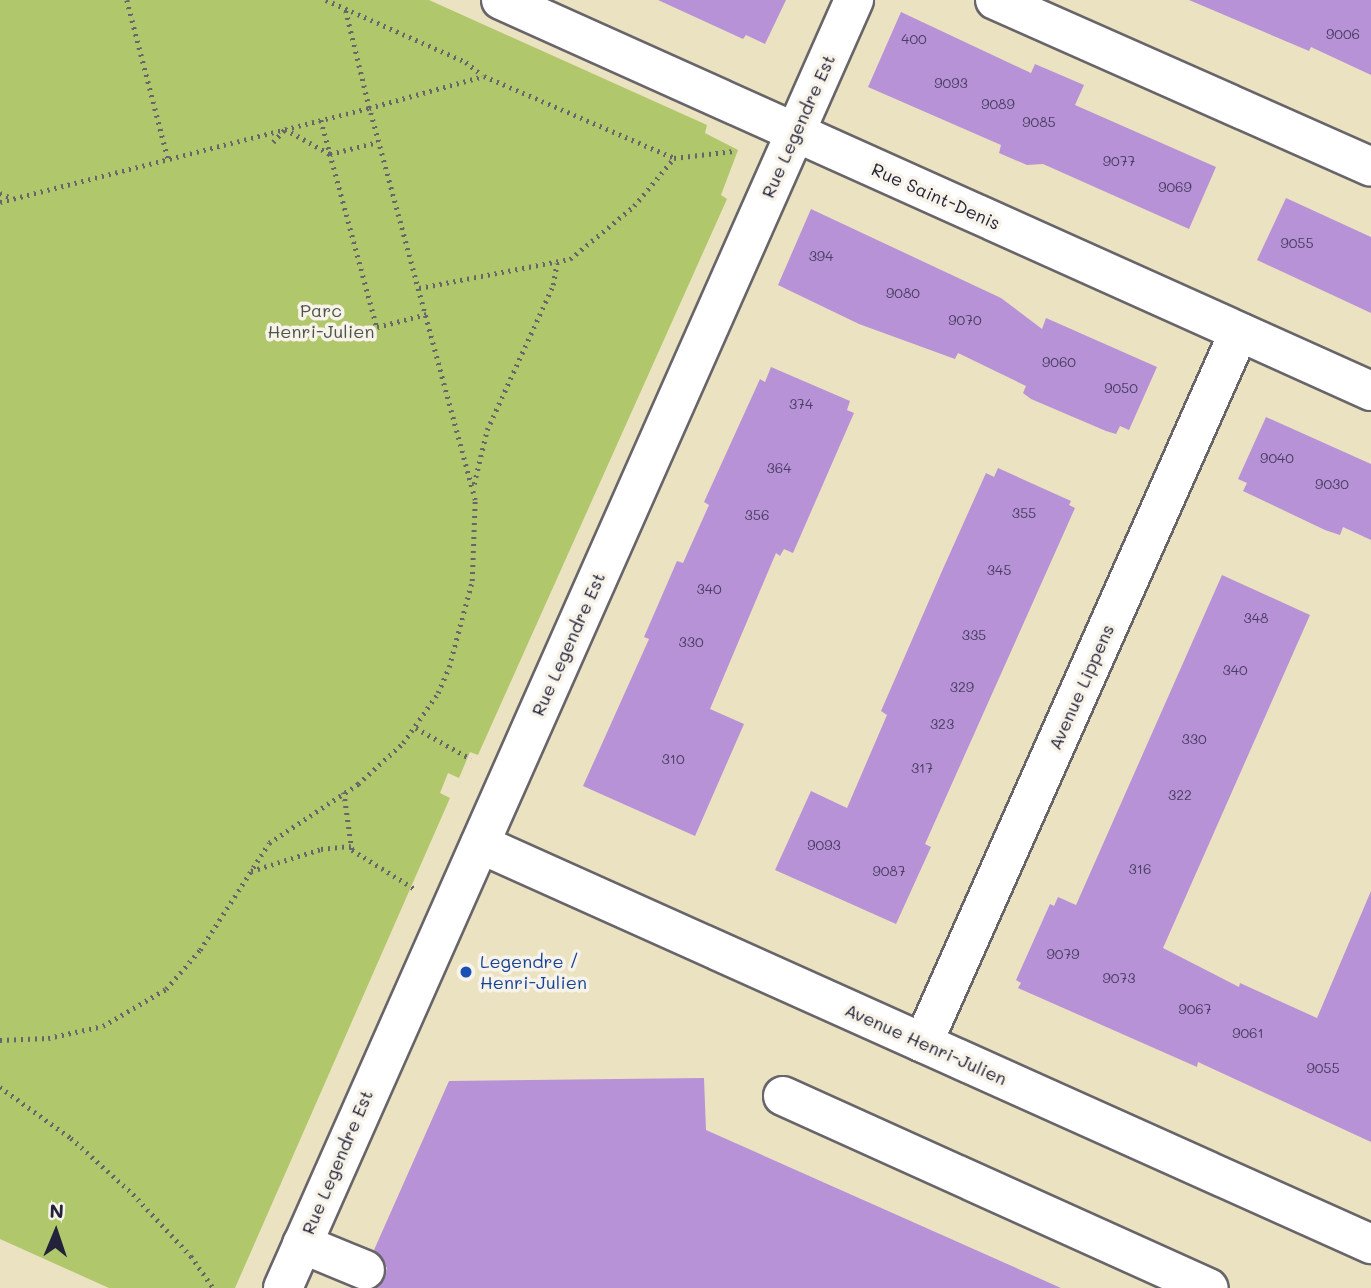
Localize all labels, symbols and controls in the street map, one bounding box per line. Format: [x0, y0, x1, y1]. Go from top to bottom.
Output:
house number: 9006 [1326, 26, 1360, 42]
house number: 400 [901, 31, 927, 47]
street label: Rue Legendre Est [757, 51, 839, 201]
house number: 9093 [934, 75, 968, 91]
house number: 9089 [981, 96, 1015, 112]
house number: 9085 [1022, 114, 1056, 130]
house number: 9077 [1103, 153, 1135, 169]
street label: Rue Saint-Denis [868, 158, 1004, 234]
house number: 9069 [1158, 179, 1192, 195]
house number: 9055 [1280, 235, 1314, 251]
house number: 394 [809, 248, 833, 264]
house number: 9080 [886, 285, 920, 301]
park label: Parc Henri-Julien [268, 300, 374, 342]
house number: 9070 [948, 312, 982, 328]
house number: 9060 [1042, 354, 1076, 370]
house number: 9050 [1104, 380, 1138, 396]
house number: 374 [789, 396, 813, 412]
house number: 9040 [1260, 450, 1294, 466]
house number: 364 [767, 460, 791, 476]
house number: 9030 [1315, 476, 1349, 492]
house number: 355 [1012, 505, 1036, 521]
house number: 356 [745, 507, 769, 523]
house number: 345 [987, 562, 1011, 578]
street label: Rue Legendre Est [527, 569, 609, 719]
house number: 340 [696, 581, 722, 597]
house number: 348 [1244, 610, 1268, 626]
street label: Avenue Lippens [1044, 621, 1118, 753]
house number: 335 [962, 627, 986, 643]
house number: 330 [678, 634, 704, 650]
house number: 340 [1222, 662, 1248, 678]
house number: 329 [950, 679, 974, 695]
house number: 323 [930, 716, 954, 732]
house number: 330 [1181, 731, 1207, 747]
house number: 310 [661, 751, 685, 767]
house number: 317 [911, 760, 933, 776]
house number: 322 [1168, 787, 1192, 803]
house number: 9093 [807, 837, 841, 853]
house number: 316 [1129, 861, 1151, 877]
house number: 9087 [872, 863, 906, 879]
house number: 9079 [1047, 946, 1079, 962]
place label: Legendre / Henri-Julien [480, 951, 587, 993]
marker: Legendre / Henri-Julien [458, 964, 474, 980]
house number: 9073 [1103, 970, 1135, 986]
street label: Avenue Henri-Julien [842, 999, 1010, 1089]
house number: 9067 [1178, 1001, 1212, 1017]
house number: 9061 [1232, 1025, 1264, 1041]
house number: 9055 [1306, 1060, 1340, 1076]
street label: Rue Legendre Est [297, 1087, 377, 1237]
north arrow [21, 1197, 91, 1267]
text: N [49, 1198, 64, 1223]

